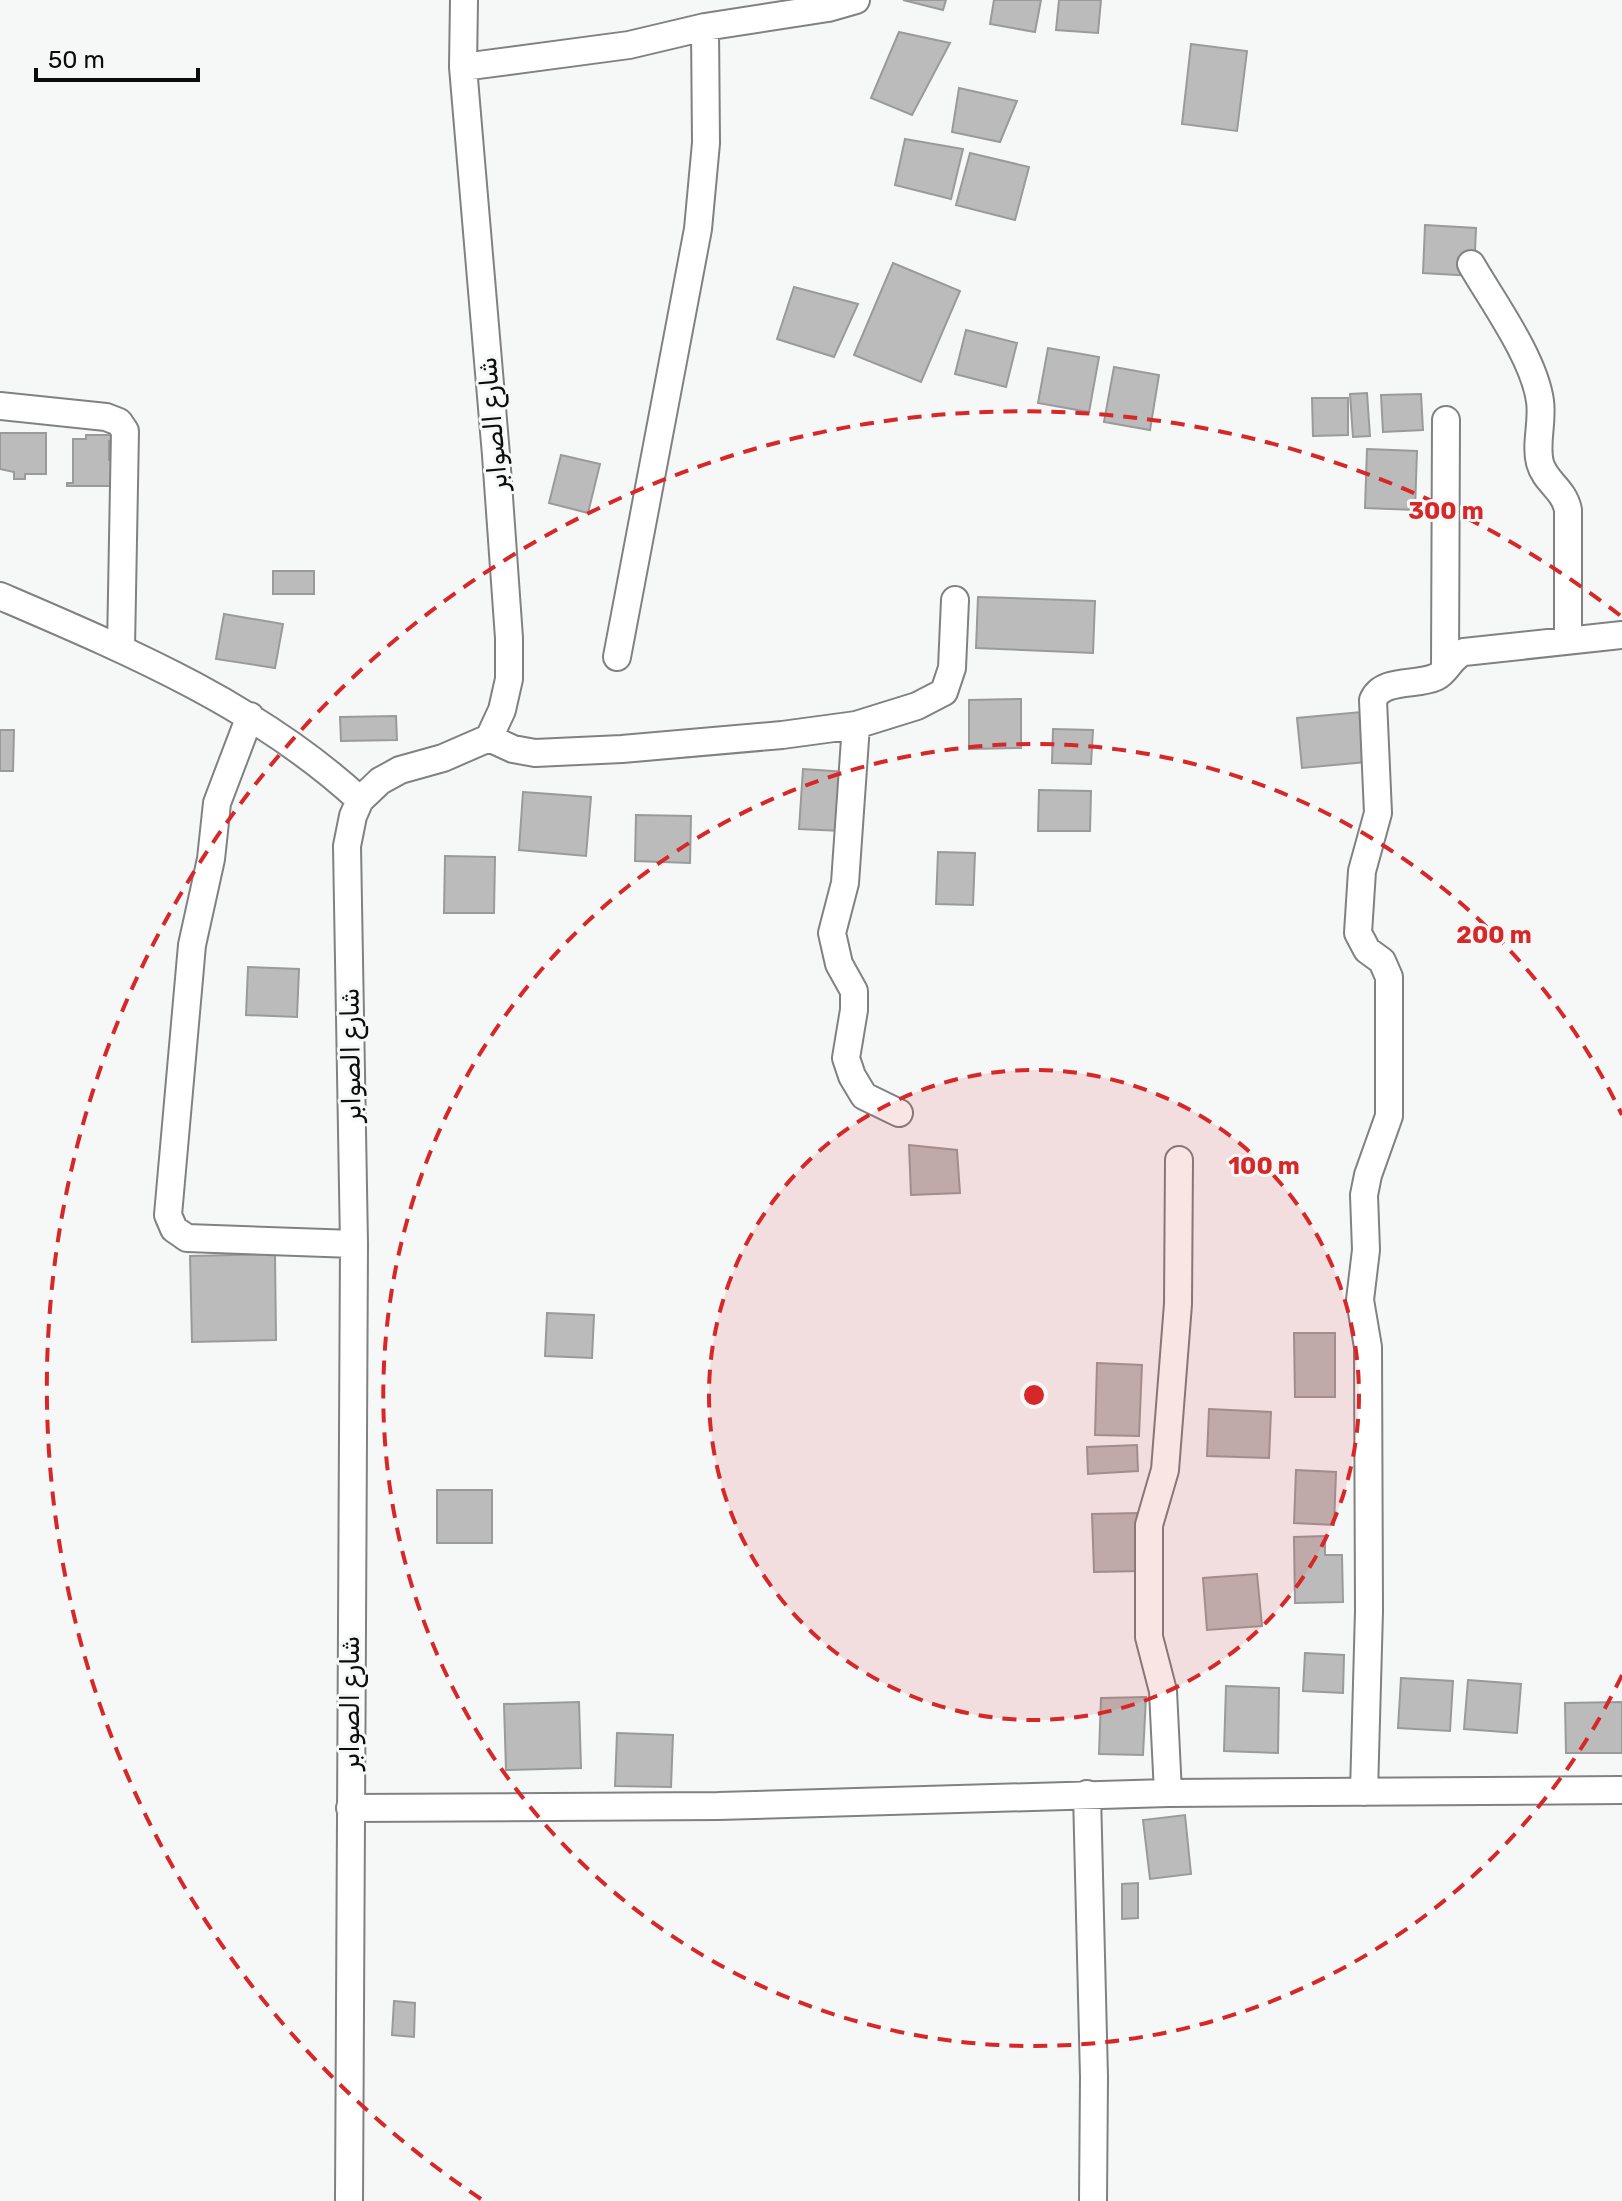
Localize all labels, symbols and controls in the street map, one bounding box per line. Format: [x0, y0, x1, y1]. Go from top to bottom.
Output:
scale bar [36, 32, 198, 82]
text: 50 m [48, 46, 105, 74]
street label: شارع الصوابر [472, 356, 516, 494]
text: 300 m [1408, 497, 1484, 525]
text: 200 m [1456, 921, 1532, 949]
street label: شارع الصوابر [334, 988, 370, 1124]
text: 100 m [1228, 1152, 1300, 1180]
centre of rings [1020, 1381, 1048, 1409]
street label: شارع الصوابر [335, 1636, 368, 1772]

